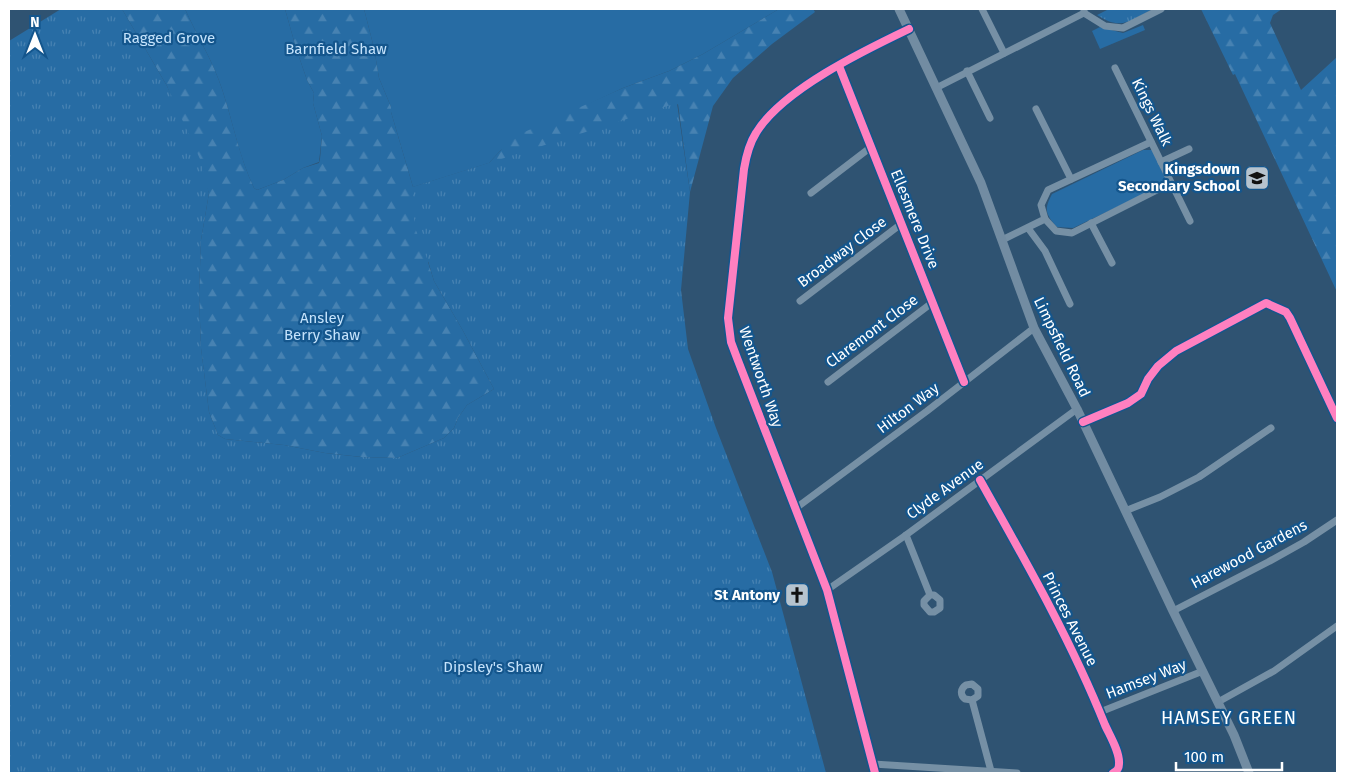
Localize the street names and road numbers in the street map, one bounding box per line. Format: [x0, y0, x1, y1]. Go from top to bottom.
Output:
street label: Kings Walk [1128, 75, 1176, 149]
street label: Ellesmere Drive [887, 167, 943, 271]
street label: Broadway Close [794, 213, 890, 291]
street label: Claremont Close [822, 291, 922, 371]
street label: Limpsfield Road [1030, 294, 1094, 400]
street label: Wentworth Way [735, 324, 787, 430]
street label: Hilton Way [874, 379, 943, 437]
street label: Clyde Avenue [903, 455, 987, 523]
street label: Harewood Gardens [1188, 516, 1310, 592]
street label: Princes Avenue [1039, 569, 1101, 669]
street label: Hamsey Way [1103, 655, 1189, 703]

